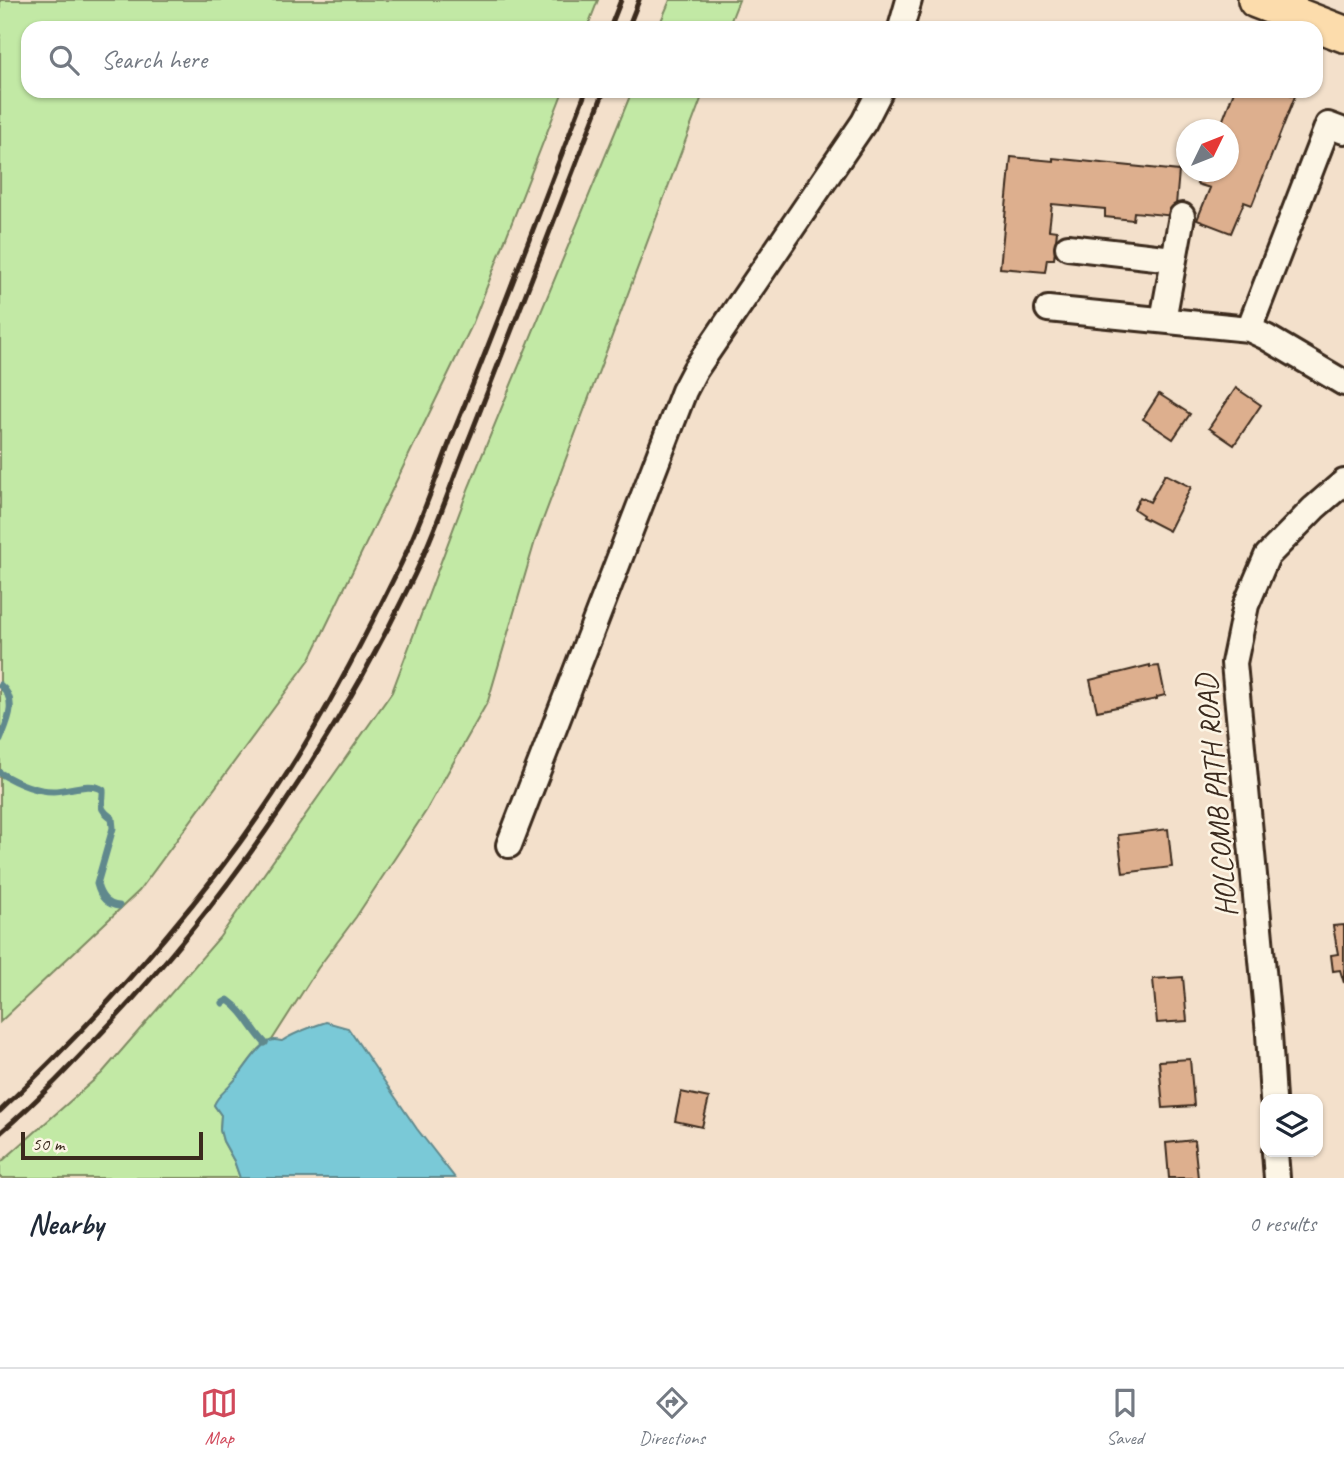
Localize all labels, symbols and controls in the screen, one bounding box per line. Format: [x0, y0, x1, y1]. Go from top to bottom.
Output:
search box [21, 21, 1323, 98]
icon: search [45, 41, 83, 79]
text: Search here [101, 43, 207, 76]
north arrow [1176, 119, 1239, 182]
street label: HOLCOMB PATH ROAD [1186, 671, 1246, 919]
map controls [1260, 1094, 1323, 1157]
button: layers [1260, 1094, 1323, 1157]
scale bar [21, 1129, 203, 1161]
text: 50 m [32, 1132, 64, 1156]
text: Nearby [28, 1205, 104, 1243]
text: 0 results [1249, 1209, 1316, 1238]
tab: Map [200, 1384, 238, 1450]
tab: Directions [639, 1384, 705, 1450]
tab: Saved [1106, 1384, 1144, 1450]

